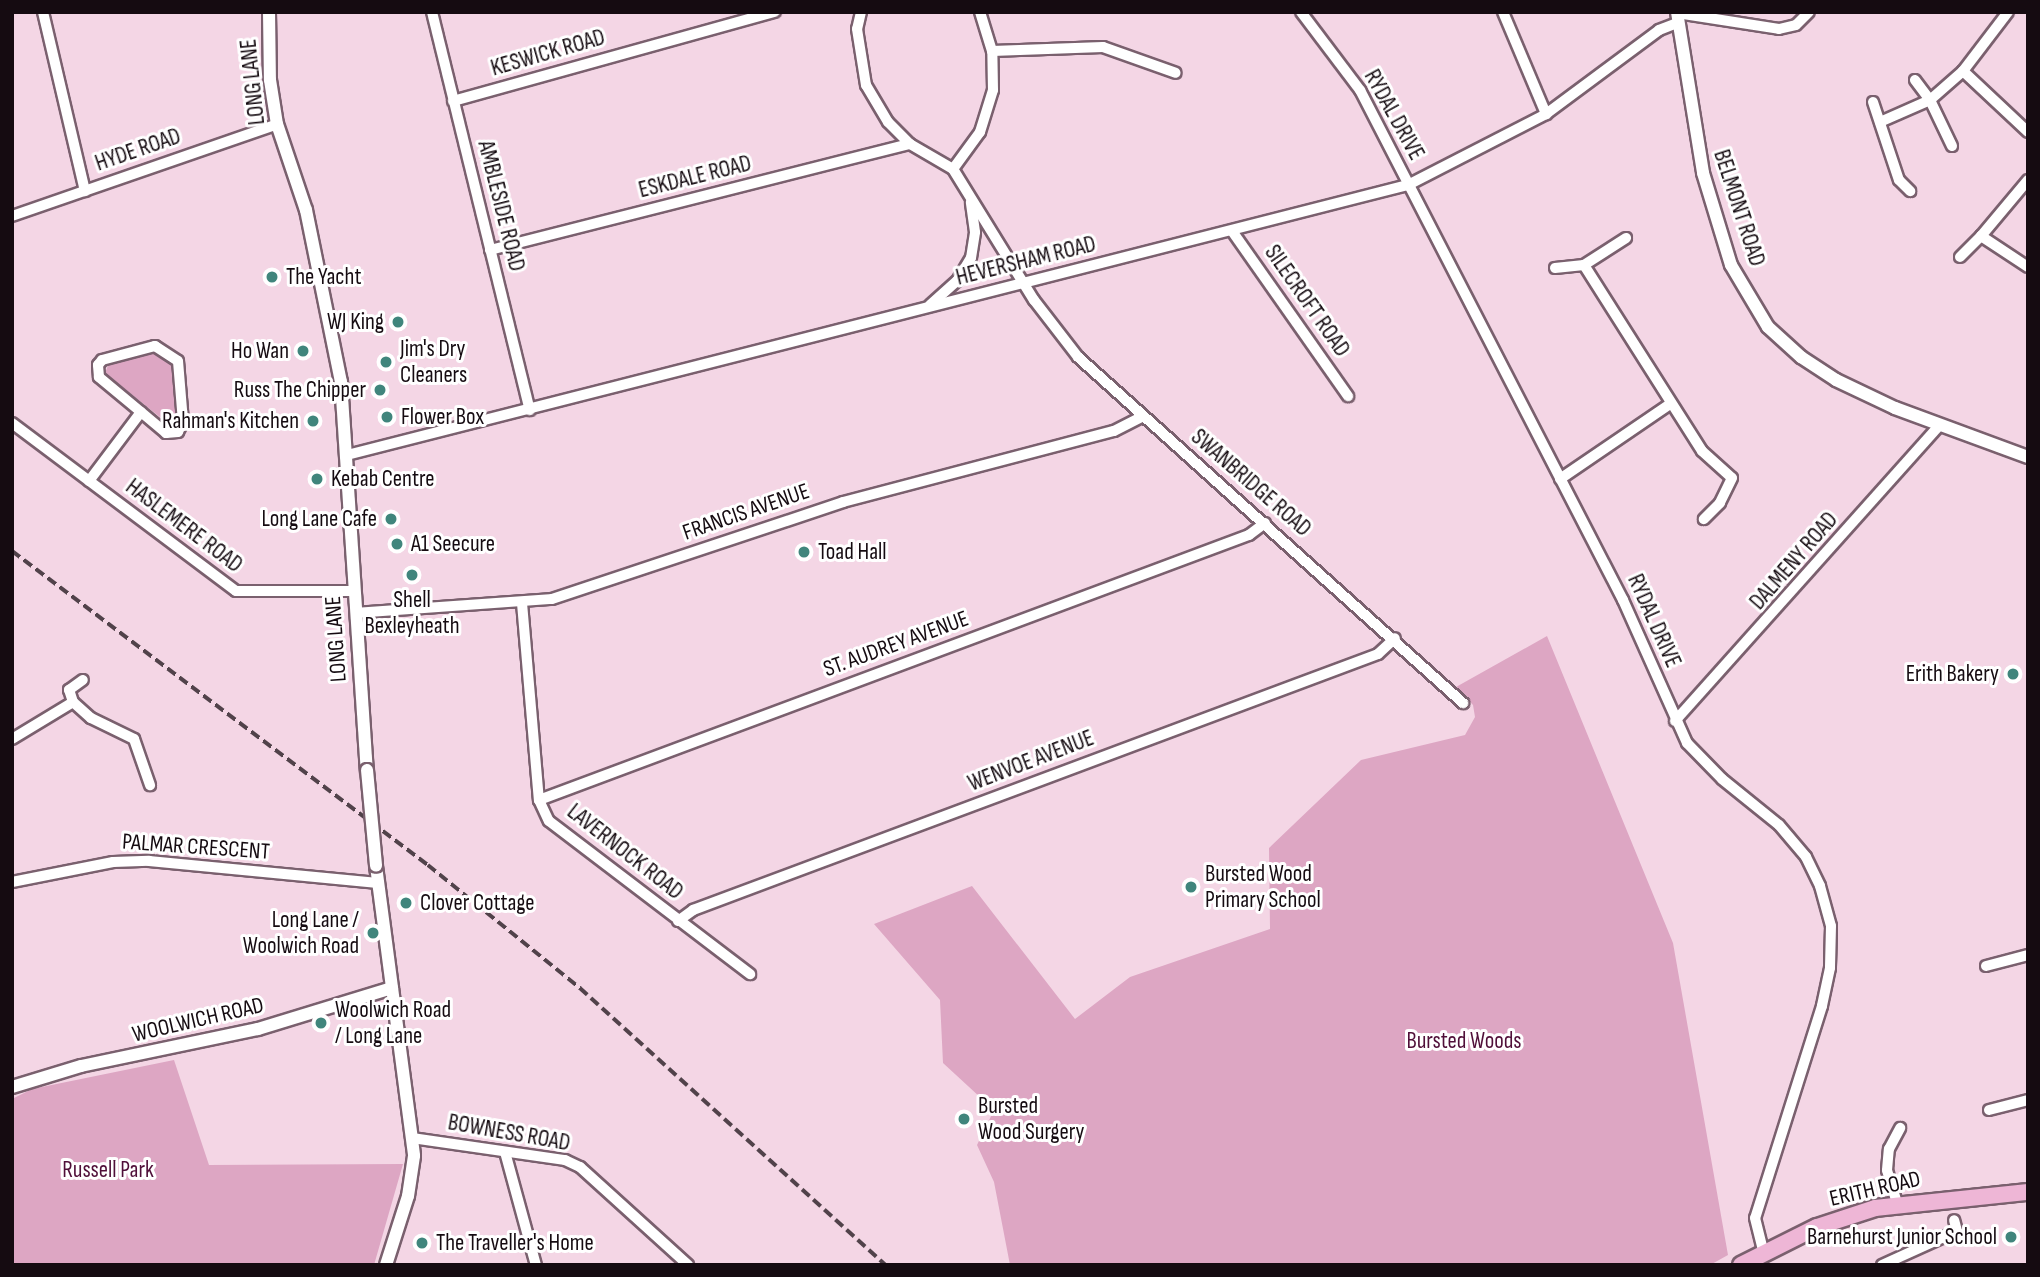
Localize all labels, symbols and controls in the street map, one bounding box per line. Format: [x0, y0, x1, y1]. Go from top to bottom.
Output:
street label: KESWICK ROAD [488, 24, 608, 82]
street label: LONG LANE [235, 38, 271, 126]
street label: RYDAL DRIVE [1358, 65, 1430, 165]
street label: HYDE ROAD [92, 123, 184, 177]
street label: AMBLESIDE ROAD [471, 138, 531, 274]
street label: BELMONT ROAD [1707, 146, 1771, 270]
street label: ESKDALE ROAD [636, 150, 754, 204]
street label: HEVERSHAM ROAD [953, 230, 1099, 292]
street label: SILECROFT ROAD [1258, 240, 1356, 362]
place label: The Yacht [286, 263, 362, 291]
marker: The Yacht [264, 269, 280, 285]
place label: WJ King [327, 308, 384, 336]
marker: WJ King [390, 314, 406, 330]
place label: Jim's Dry Cleaners [400, 335, 467, 389]
place label: Ho Wan [231, 337, 289, 365]
marker: Ho Wan [295, 343, 311, 359]
marker: Jim's Dry Cleaners [378, 354, 394, 370]
place label: Russ The Chipper [234, 376, 366, 404]
marker: Russ The Chipper [372, 382, 388, 398]
place label: Flower Box [401, 403, 484, 431]
place label: Rahman's Kitchen [162, 407, 299, 435]
marker: Flower Box [379, 409, 395, 425]
marker: Rahman's Kitchen [305, 413, 321, 429]
street label: SWANBRIDGE ROAD [1185, 423, 1317, 543]
place label: Kebab Centre [331, 465, 435, 493]
marker: Kebab Centre [309, 471, 325, 487]
street label: HASLEMERE ROAD [120, 473, 248, 579]
street label: FRANCIS AVENUE [679, 477, 813, 547]
place label: Long Lane Cafe [261, 505, 377, 533]
street label: DALMENY ROAD [1744, 507, 1844, 615]
marker: Long Lane Cafe [383, 511, 399, 527]
place label: A1 Seecure [411, 530, 495, 558]
marker: A1 Seecure [389, 536, 405, 552]
place label: Toad Hall [818, 538, 887, 566]
marker: Toad Hall [796, 544, 812, 560]
marker: Shell Bexleyheath [404, 567, 420, 583]
street label: RYDAL DRIVE [1621, 570, 1687, 672]
place label: Shell Bexleyheath [365, 586, 459, 640]
street label: LONG LANE [319, 595, 353, 683]
street label: ST. AUDREY AVENUE [820, 605, 972, 683]
place label: Erith Bakery [1906, 660, 1999, 688]
marker: Erith Bakery [2005, 666, 2021, 682]
street label: WENVOE AVENUE [964, 724, 1098, 798]
street label: LAVERNOCK ROAD [562, 798, 688, 906]
street label: PALMAR CRESCENT [121, 828, 271, 866]
place label: Bursted Wood Primary School [1205, 860, 1321, 914]
marker: Bursted Wood Primary School [1183, 879, 1199, 895]
place label: Clover Cottage [420, 889, 535, 917]
marker: Clover Cottage [398, 895, 414, 911]
place label: Long Lane / Woolwich Road [243, 906, 359, 960]
marker: Long Lane / Woolwich Road [365, 925, 381, 941]
street label: WOOLWICH ROAD [130, 991, 266, 1049]
place label: Woolwich Road / Long Lane [335, 996, 451, 1050]
marker: Woolwich Road / Long Lane [313, 1015, 329, 1031]
park label: Bursted Woods [1406, 1027, 1522, 1055]
place label: Bursted Wood Surgery [978, 1092, 1084, 1146]
street label: BOWNESS ROAD [446, 1109, 572, 1157]
marker: Bursted Wood Surgery [956, 1111, 972, 1127]
park label: Russell Park [62, 1156, 154, 1184]
street label: ERITH ROAD [1827, 1165, 1923, 1213]
place label: Barnehurst Junior School [1807, 1223, 1997, 1251]
place label: The Traveller's Home [436, 1229, 594, 1257]
marker: Barnehurst Junior School [2003, 1229, 2019, 1245]
marker: The Traveller's Home [414, 1235, 430, 1251]

